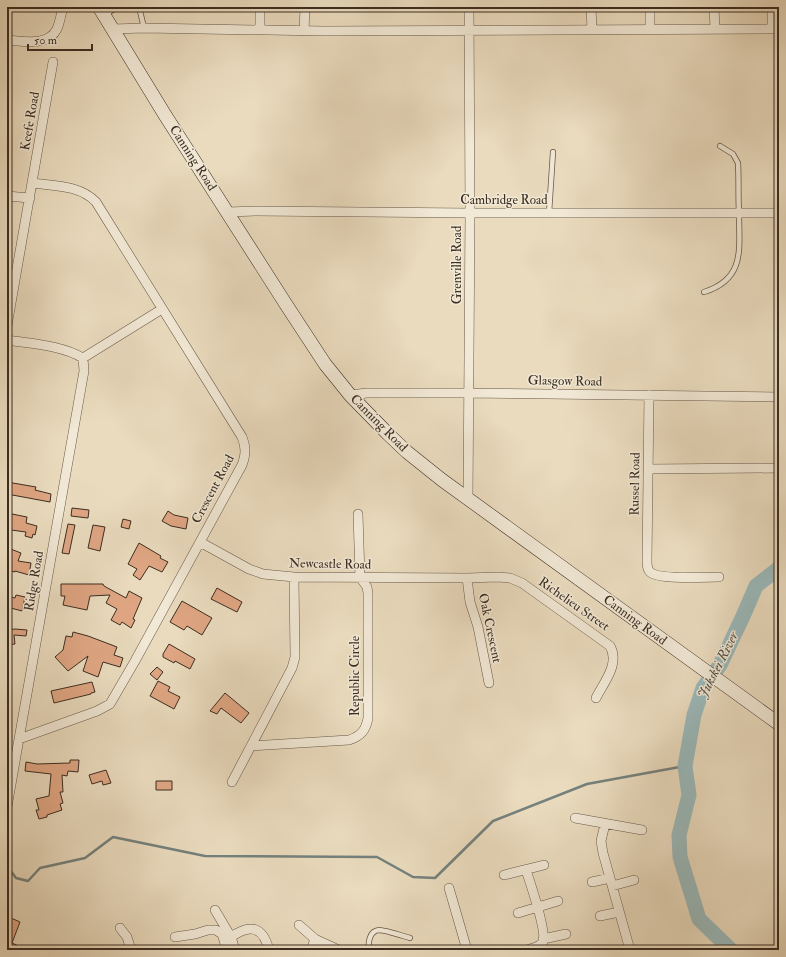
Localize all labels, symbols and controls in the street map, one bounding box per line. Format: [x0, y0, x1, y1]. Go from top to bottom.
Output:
scale bar [28, 26, 92, 52]
text: 50 m [34, 33, 58, 48]
street label: Keefe Road [17, 90, 43, 152]
street label: Canning Road [166, 122, 220, 194]
street label: Cambridge Road [460, 192, 548, 208]
street label: Grenville Road [449, 225, 465, 304]
street label: Glasgow Road [528, 372, 603, 390]
street label: Canning Road [347, 391, 411, 455]
street label: Crescent Road [188, 451, 238, 526]
street label: Russel Road [626, 452, 644, 516]
street label: Ridge Road [21, 549, 47, 612]
street label: Newcastle Road [289, 555, 372, 573]
street label: Richelieu Street [535, 574, 613, 634]
street label: Oak Crescent [475, 592, 505, 664]
street label: Canning Road [600, 592, 670, 649]
water label: Jukskei River [694, 628, 742, 701]
street label: Republic Circle [347, 635, 364, 716]

